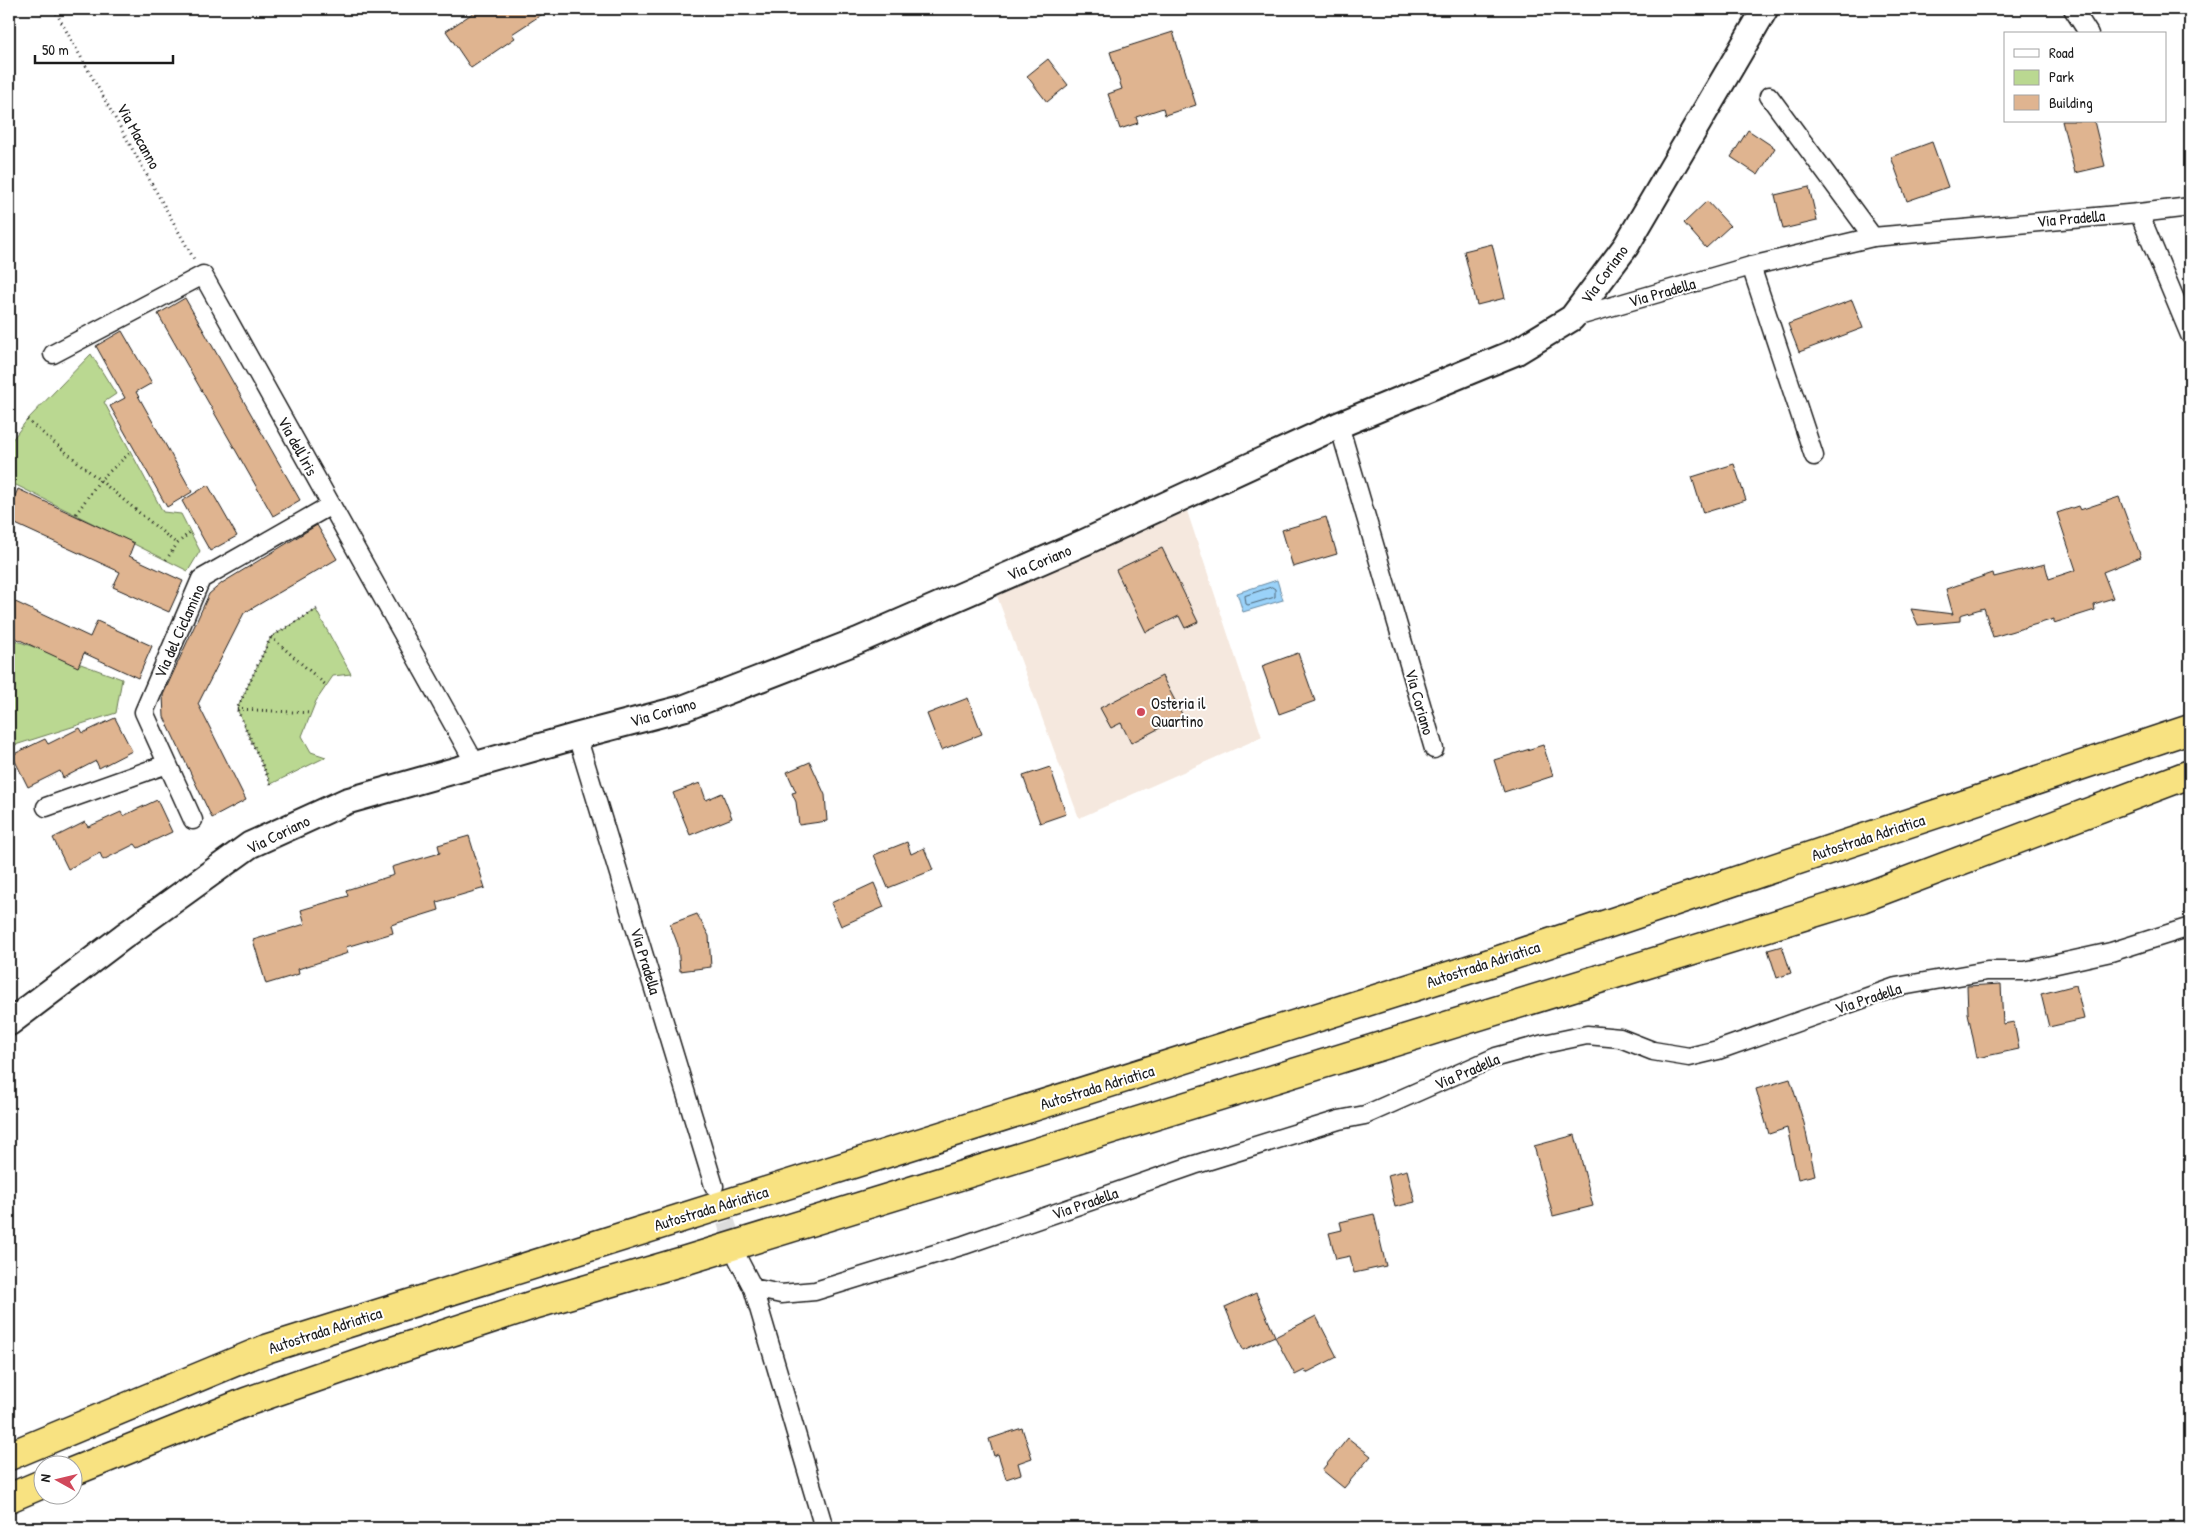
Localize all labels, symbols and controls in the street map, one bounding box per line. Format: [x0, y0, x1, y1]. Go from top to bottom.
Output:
scale bar [35, 32, 172, 64]
legend [2004, 32, 2166, 122]
text: 50 m [42, 39, 69, 60]
text: Road [2049, 42, 2074, 63]
text: Park [2049, 66, 2074, 87]
text: Building [2049, 92, 2093, 113]
street label: Via Macanno [112, 99, 166, 173]
street label: Via Pradella [2036, 204, 2106, 232]
street label: Via Coriano [1575, 240, 1633, 308]
street label: Via Pradella [1626, 272, 1698, 312]
street label: Via dell'Iris [273, 413, 323, 479]
street label: Via Coriano [1004, 538, 1075, 585]
street label: Via del Ciclamino [149, 580, 210, 681]
street label: Via Coriano [1400, 667, 1440, 738]
street label: Via Coriano [628, 692, 699, 732]
place label: Osteria il Quartino [1151, 692, 1206, 732]
marker: Osteria il Quartino [1135, 706, 1147, 718]
street label: Autostrada Adriatica [1808, 808, 1928, 866]
street label: Via Coriano [243, 809, 314, 859]
street label: Via Pradella [625, 925, 667, 997]
street label: Autostrada Adriatica [1423, 935, 1543, 993]
street label: Via Pradella [1832, 977, 1904, 1019]
street label: Via Pradella [1431, 1048, 1503, 1094]
street label: Autostrada Adriatica [1037, 1059, 1157, 1115]
street label: Autostrada Adriatica [651, 1180, 771, 1236]
street label: Via Pradella [1049, 1181, 1121, 1225]
street label: Autostrada Adriatica [265, 1301, 385, 1359]
north arrow [32, 1454, 82, 1504]
text: N [35, 1473, 55, 1483]

